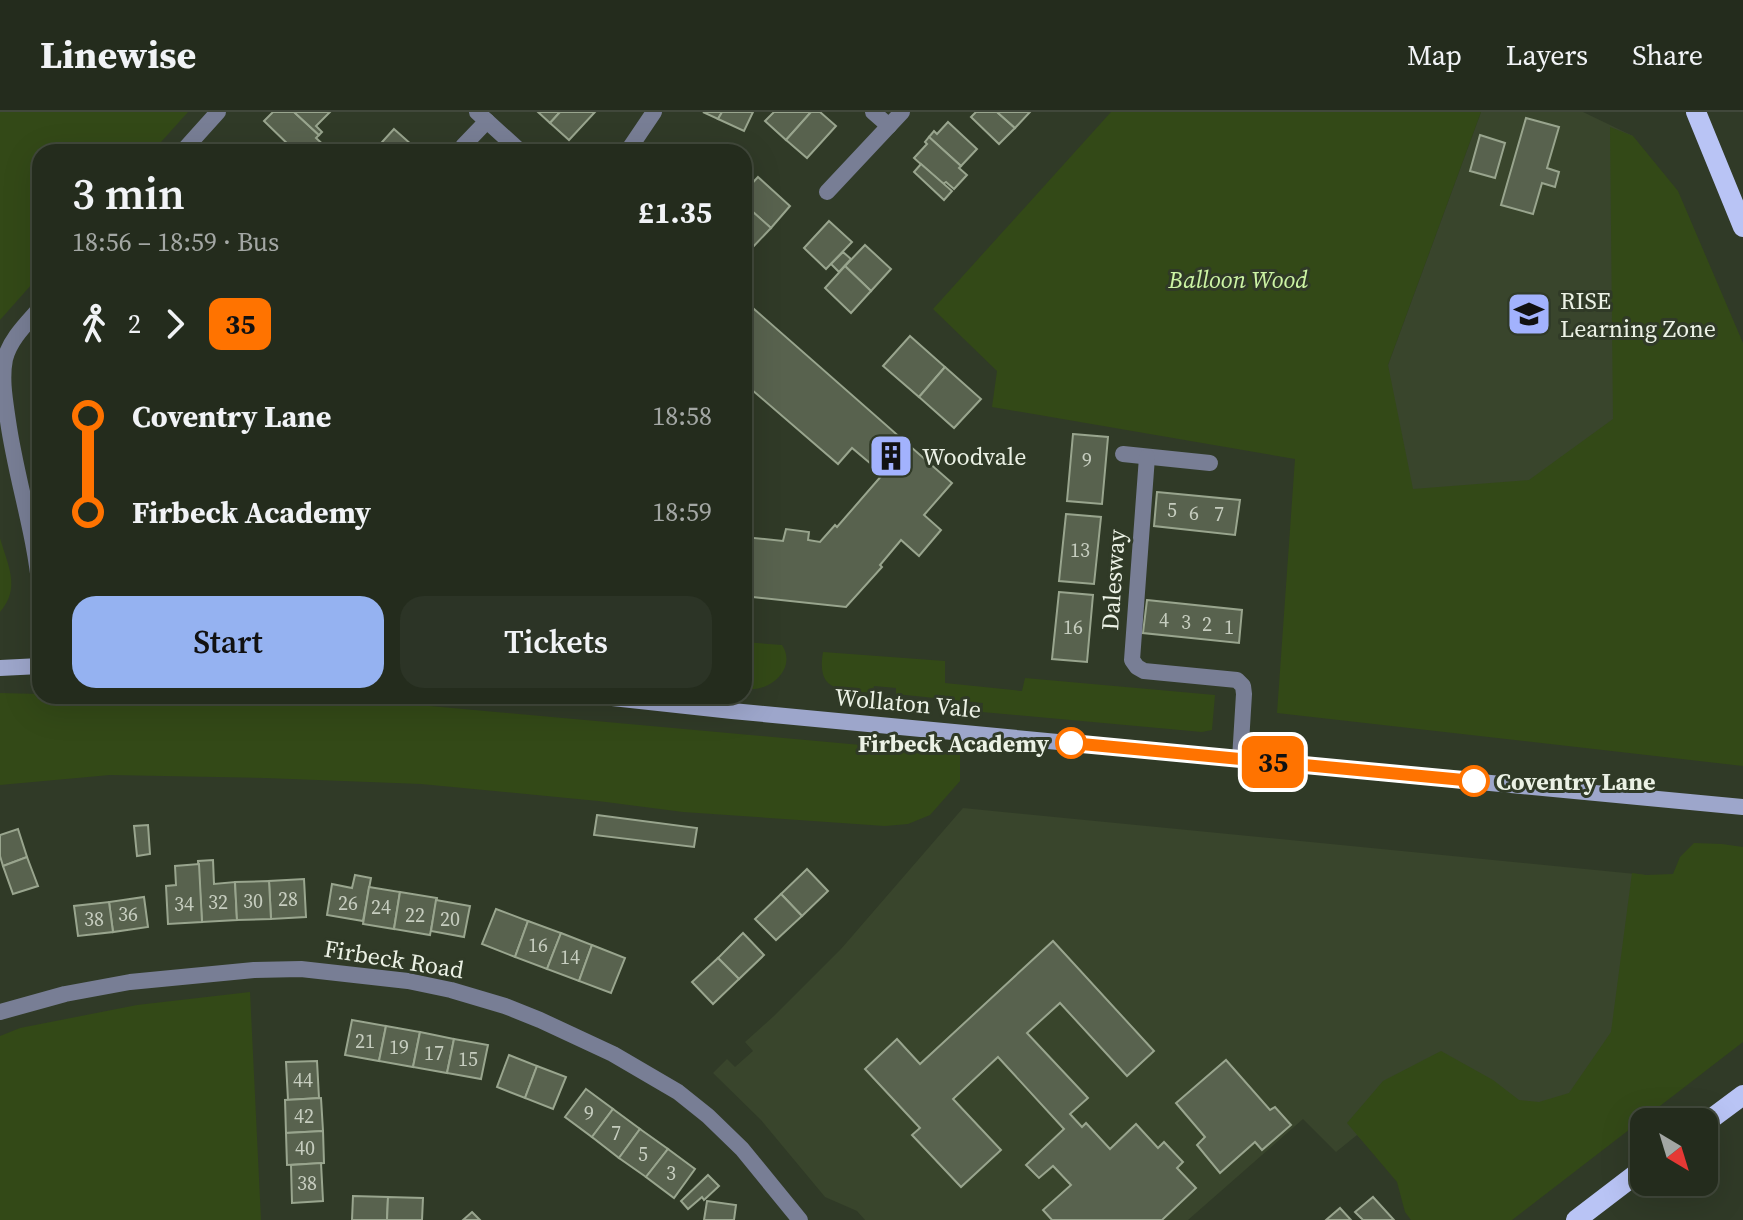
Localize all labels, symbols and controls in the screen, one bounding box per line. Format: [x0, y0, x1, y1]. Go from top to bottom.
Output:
text: Linewise [40, 29, 196, 81]
text: Map [1407, 36, 1462, 74]
text: Layers [1506, 36, 1588, 74]
text: Share [1632, 36, 1703, 74]
text: 3 min [72, 163, 185, 224]
text: £1.35 [638, 192, 712, 233]
text: 18:56 – 18:59 · Bus [72, 224, 279, 260]
park label: Balloon Wood [1167, 263, 1308, 296]
place label: RISE Learning Zone [1560, 284, 1716, 345]
school or university icon: RISE Learning Zone [1505, 290, 1553, 338]
icon: walk [72, 302, 116, 346]
icon: forward [153, 302, 197, 346]
text: 35 [225, 305, 255, 343]
text: 2 [128, 306, 141, 342]
text: Coventry Lane [132, 396, 331, 437]
text: 18:58 [652, 398, 712, 434]
building icon: Woodvale [867, 432, 915, 480]
place label: Woodvale [922, 440, 1026, 473]
house number: 9 [1082, 446, 1092, 474]
text: Firbeck Academy [132, 492, 371, 533]
text: 18:59 [652, 494, 712, 530]
house number: 5 [1167, 496, 1177, 524]
house number: 6 [1189, 499, 1199, 527]
house number: 7 [1214, 500, 1224, 528]
street label: Dalesway [1093, 528, 1133, 632]
house number: 13 [1070, 536, 1090, 564]
button: Start [72, 596, 384, 688]
button: Tickets [400, 596, 712, 688]
house number: 4 [1159, 606, 1169, 634]
house number: 3 [1181, 608, 1191, 636]
house number: 2 [1202, 610, 1212, 638]
house number: 16 [1063, 613, 1083, 641]
house number: 1 [1224, 613, 1234, 641]
street label: Wollaton Vale [833, 680, 983, 726]
place label: Firbeck Academy [858, 727, 1049, 760]
marker: Firbeck Academy [1056, 728, 1086, 758]
line badge: 35 [1237, 736, 1309, 788]
text: 35 [1258, 743, 1288, 781]
place label: Coventry Lane [1496, 765, 1656, 798]
marker: Coventry Lane [1459, 766, 1489, 796]
house number: 28 [278, 885, 298, 913]
house number: 30 [243, 887, 263, 915]
house number: 32 [208, 888, 228, 916]
house number: 26 [338, 889, 358, 917]
house number: 34 [174, 890, 194, 918]
house number: 24 [371, 893, 391, 921]
house number: 36 [118, 900, 138, 928]
house number: 22 [405, 901, 425, 929]
house number: 38 [84, 905, 104, 933]
house number: 20 [440, 905, 460, 933]
house number: 16 [528, 931, 548, 959]
street label: Firbeck Road [322, 932, 467, 986]
house number: 14 [560, 943, 580, 971]
house number: 21 [355, 1027, 375, 1055]
house number: 19 [389, 1033, 409, 1061]
house number: 17 [424, 1039, 444, 1067]
house number: 15 [458, 1045, 478, 1073]
house number: 44 [293, 1066, 313, 1094]
house number: 9 [584, 1099, 594, 1127]
house number: 42 [294, 1102, 314, 1130]
north arrow [1630, 1108, 1718, 1196]
map controls [1630, 1108, 1718, 1196]
house number: 7 [611, 1119, 621, 1147]
house number: 40 [295, 1134, 315, 1162]
house number: 5 [638, 1140, 648, 1168]
house number: 3 [666, 1159, 676, 1187]
house number: 38 [297, 1169, 317, 1197]

